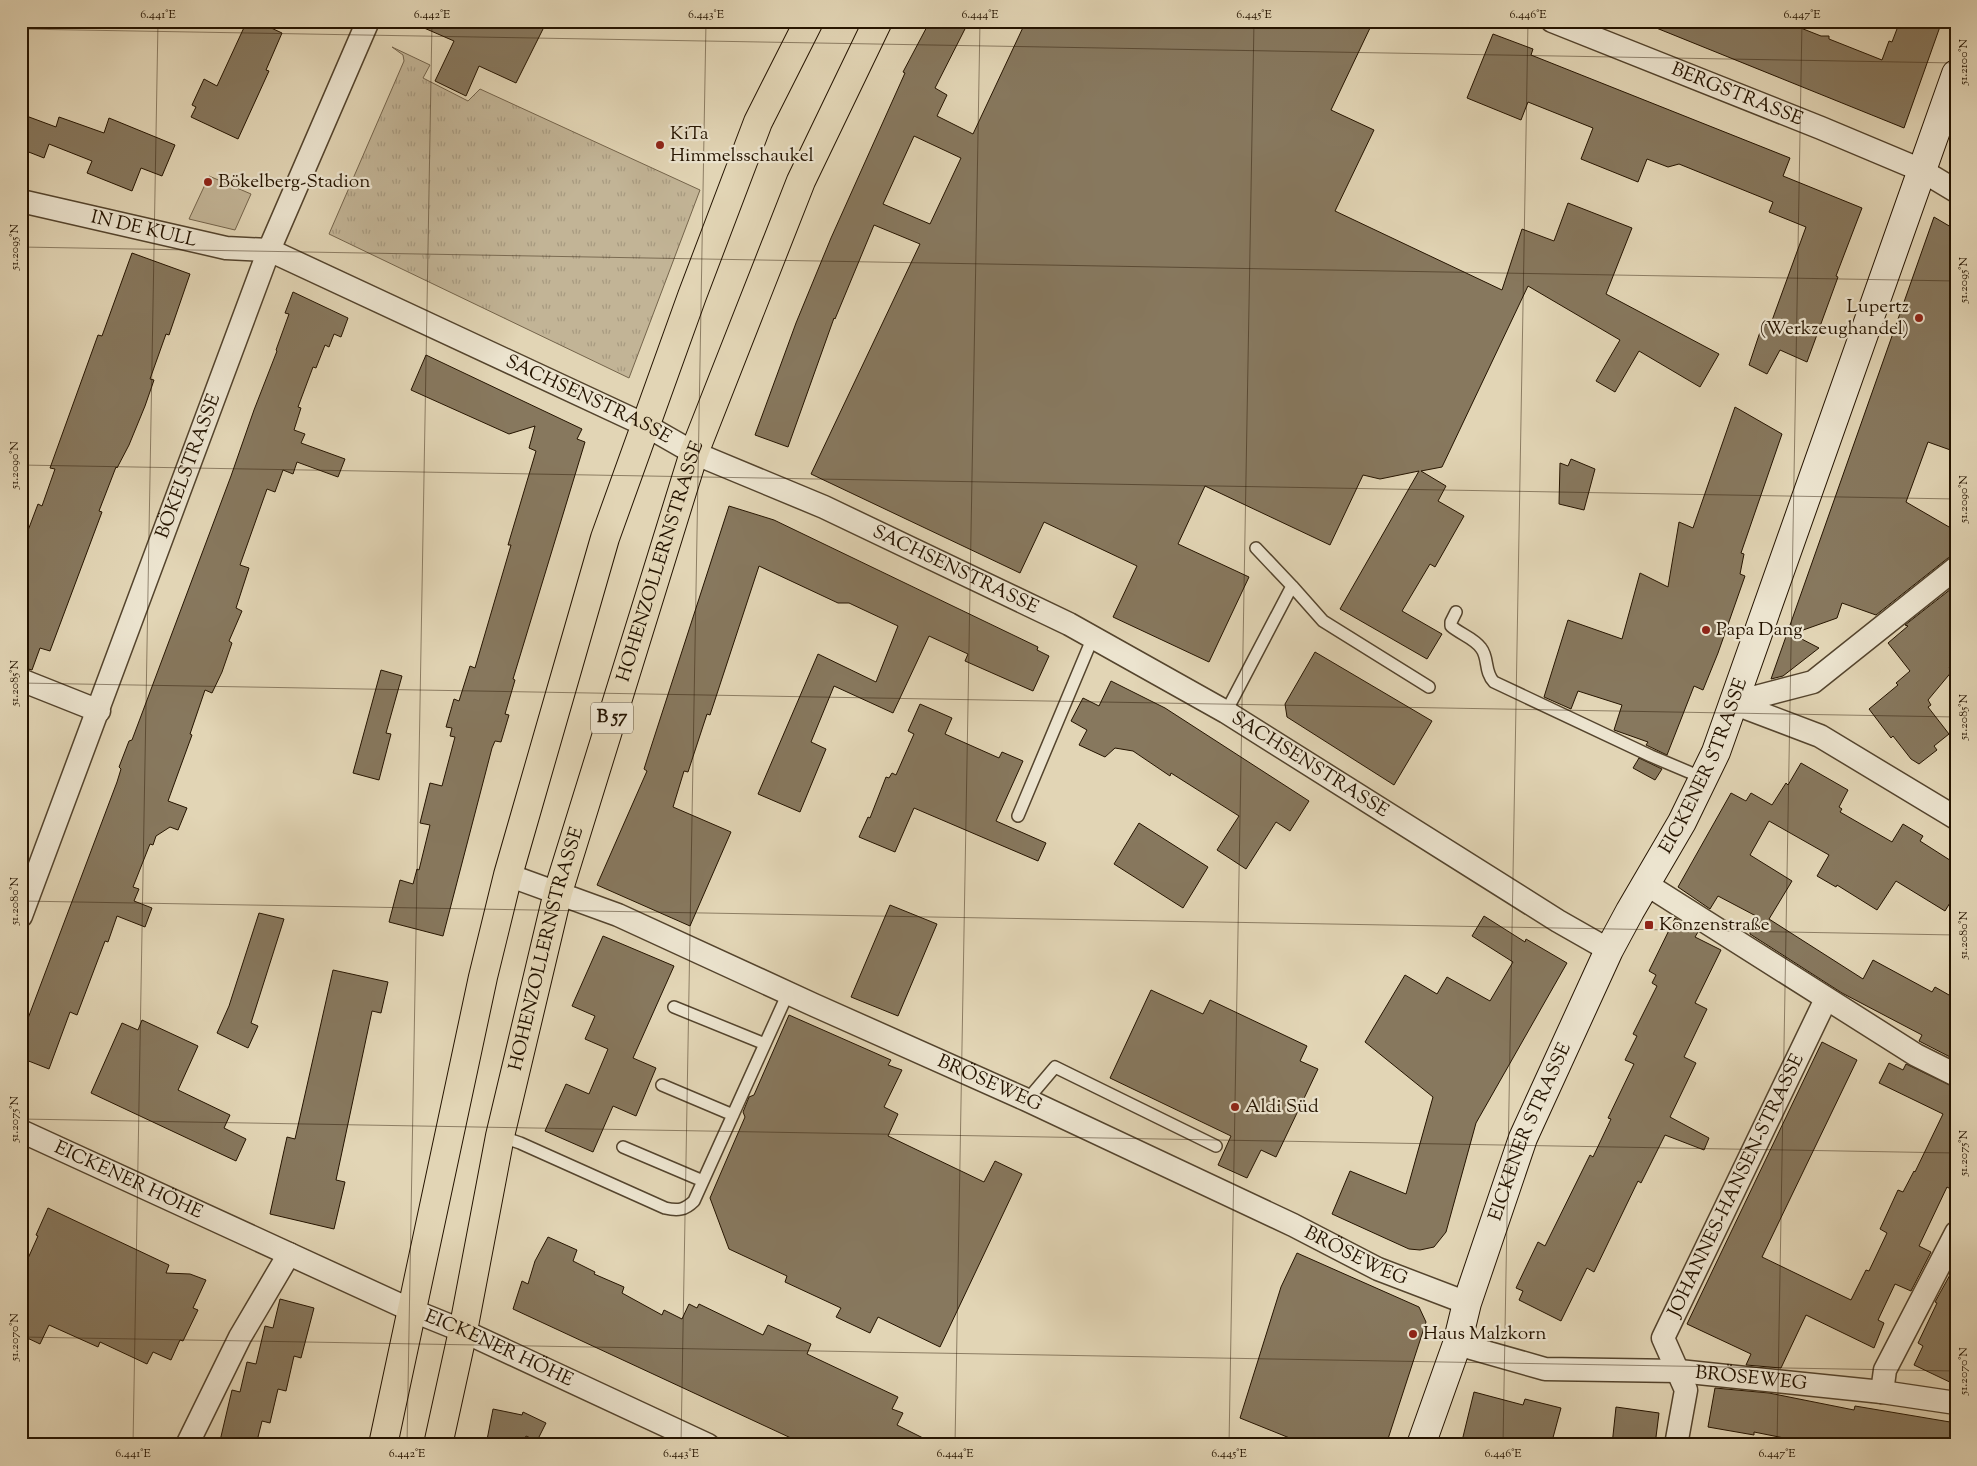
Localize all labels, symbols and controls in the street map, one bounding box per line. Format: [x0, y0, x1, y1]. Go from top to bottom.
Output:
text: 6.441°E [140, 6, 176, 24]
text: 6.442°E [414, 6, 451, 24]
text: 6.443°E [688, 6, 725, 24]
text: 6.444°E [961, 6, 999, 24]
text: 6.445°E [1236, 6, 1272, 24]
text: 6.446°E [1509, 6, 1547, 24]
text: 6.447°E [1783, 6, 1821, 24]
text: 51.2100°N [1955, 39, 1973, 86]
street label: BERGSTRASSE [1667, 56, 1807, 133]
place label: KiTa Himmelsschaukel [670, 121, 814, 170]
marker: KiTa Himmelsschaukel [654, 139, 666, 151]
place label: Bökelberg-Stadion [218, 169, 370, 196]
marker: Bökelberg-Stadion [202, 176, 214, 188]
street label: IN DE KULL [88, 204, 200, 254]
text: 51.2095°N [6, 224, 24, 271]
text: 51.2095°N [1955, 257, 1973, 304]
place label: Lupertz (Werkzeughandel) [1760, 294, 1909, 343]
marker: Lupertz (Werkzeughandel) [1913, 312, 1925, 324]
street label: SACHSENSTRASSE [501, 348, 677, 451]
street label: BÖKELSTRASSE [149, 389, 228, 542]
street label: HOHENZOLLERNSTRASSE [610, 437, 711, 685]
text: 51.2090°N [6, 441, 24, 490]
text: 51.2090°N [1955, 475, 1973, 524]
street label: SACHSENSTRASSE [868, 519, 1044, 621]
place label: Papa Dang [1716, 617, 1803, 644]
marker: Papa Dang [1700, 624, 1712, 636]
text: 51.2085°N [6, 660, 24, 707]
street label: EICKENER STRASSE [1653, 674, 1755, 859]
text: 51.2085°N [1955, 694, 1973, 741]
road number: B 57 [591, 702, 633, 734]
street label: SACHSENSTRASSE [1226, 705, 1394, 825]
street label: HOHENZOLLERNSTRASSE [502, 823, 591, 1074]
text: 51.2080°N [6, 877, 24, 926]
text: 51.2080°N [1955, 911, 1973, 960]
place label: Konzenstraße [1659, 912, 1770, 939]
marker: Konzenstraße [1643, 919, 1655, 931]
street label: EICKENER STRASSE [1482, 1038, 1579, 1225]
street label: BRÖSEWEG [933, 1048, 1046, 1119]
street label: JOHANNES-HANSEN-STRASSE [1661, 1049, 1811, 1323]
place label: Aldi Süd [1245, 1094, 1319, 1121]
text: 51.2075°N [6, 1096, 24, 1143]
marker: Aldi Süd [1229, 1101, 1241, 1113]
text: 51.2075°N [1955, 1130, 1973, 1177]
street label: EICKENER HÖHE [50, 1134, 207, 1226]
street label: BRÖSEWEG [1299, 1219, 1411, 1293]
street label: EICKENER HÖHE [420, 1303, 578, 1394]
text: 51.2070°N [6, 1313, 24, 1362]
place label: Haus Malzkorn [1423, 1321, 1546, 1348]
marker: Haus Malzkorn [1407, 1328, 1419, 1340]
text: 51.2070°N [1955, 1347, 1973, 1396]
street label: BRÖSEWEG [1694, 1359, 1808, 1398]
text: 6.441°E [115, 1445, 151, 1463]
text: 6.442°E [389, 1445, 426, 1463]
text: 6.443°E [663, 1445, 700, 1463]
text: 6.444°E [936, 1445, 974, 1463]
text: 6.445°E [1211, 1445, 1247, 1463]
text: 6.446°E [1484, 1445, 1522, 1463]
text: 6.447°E [1758, 1445, 1796, 1463]

